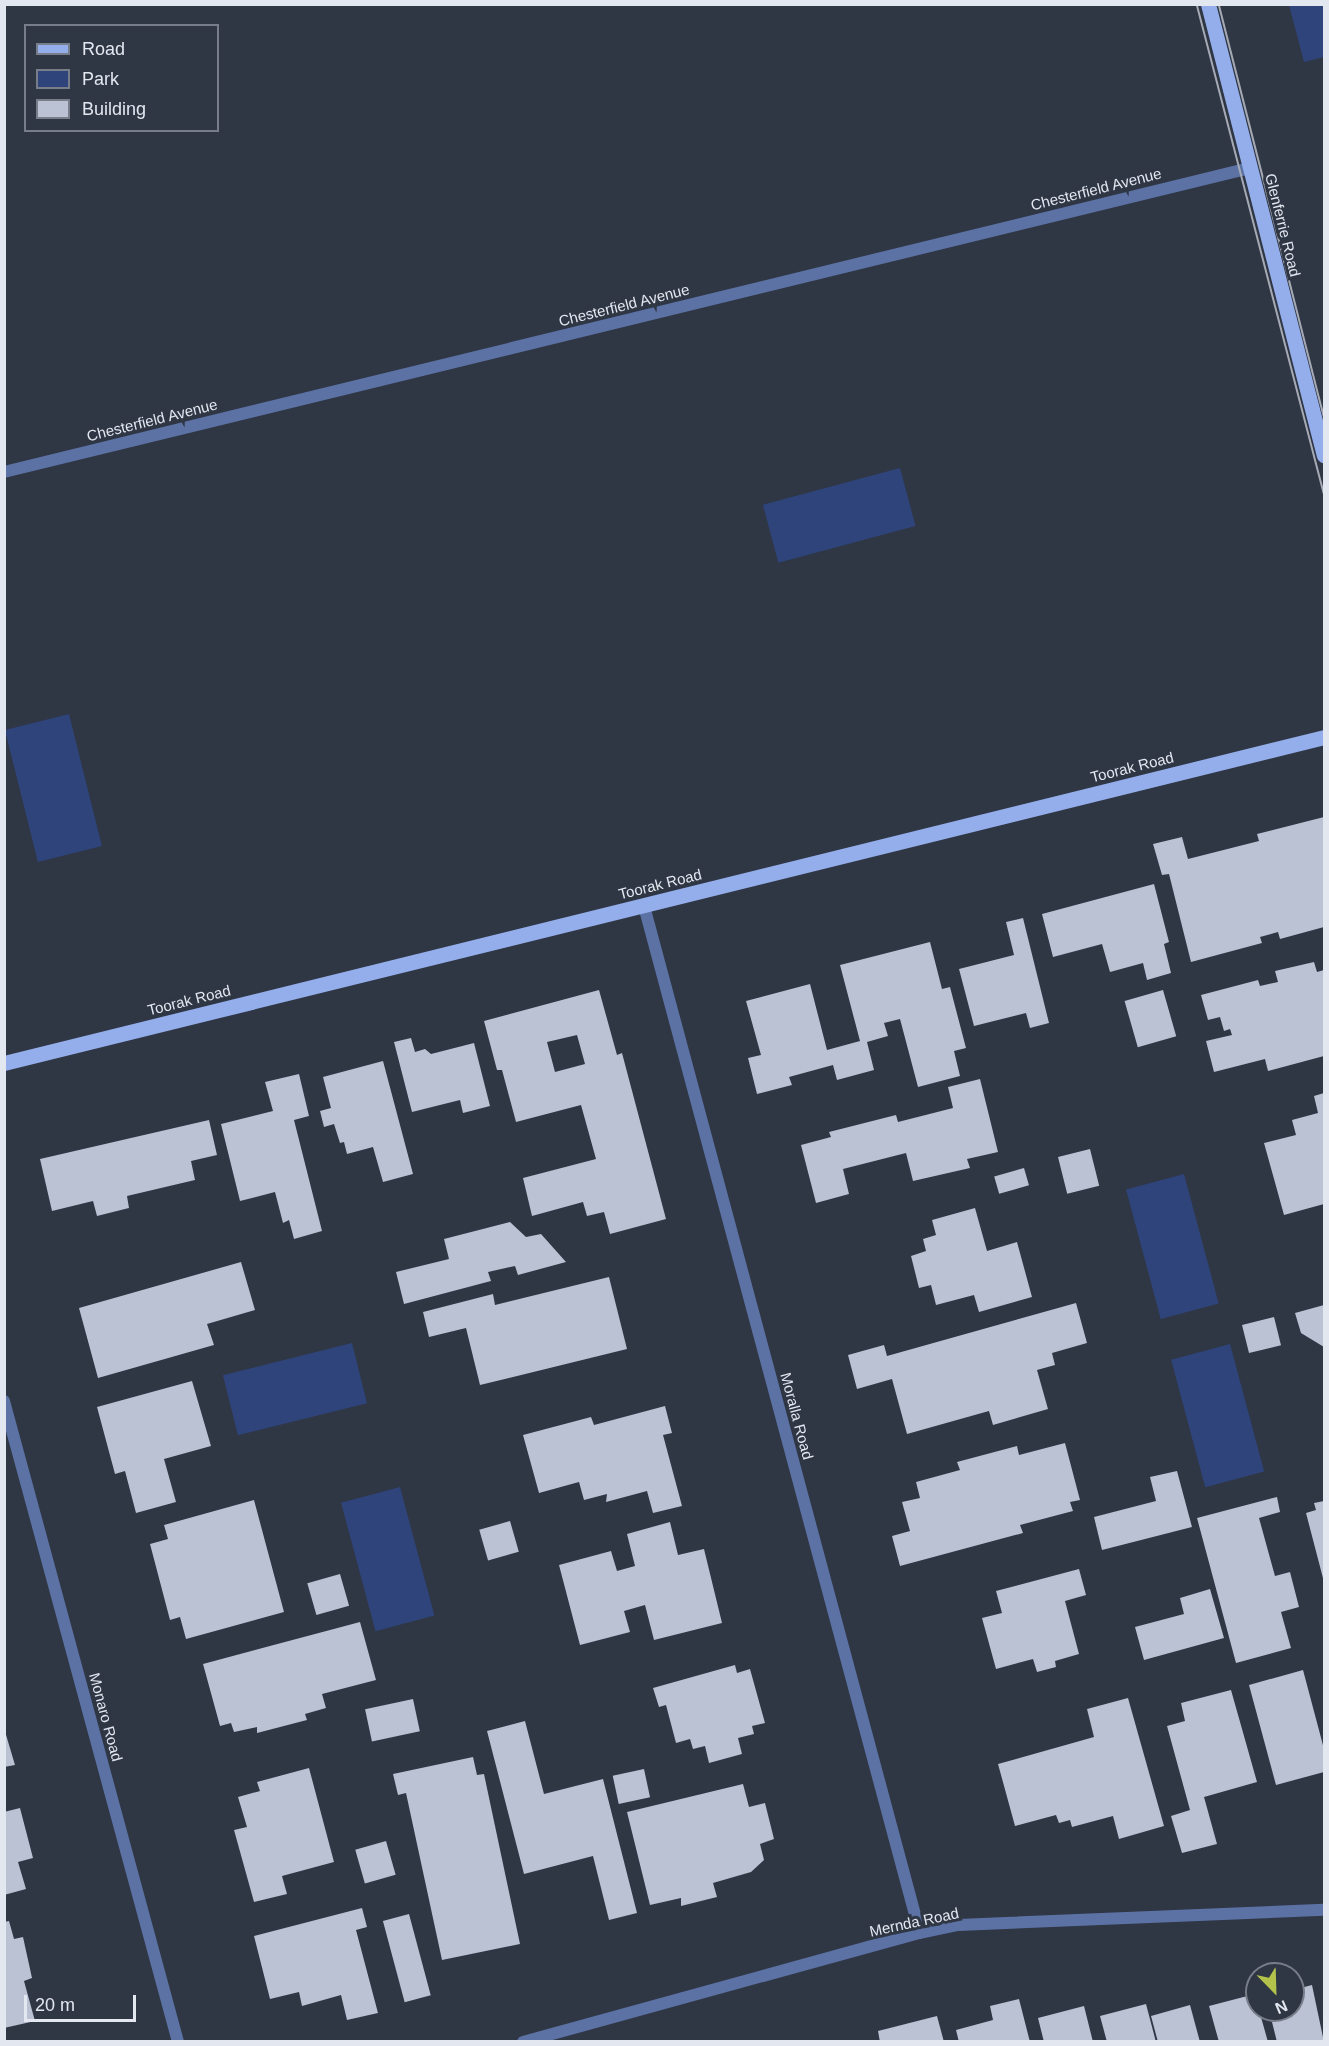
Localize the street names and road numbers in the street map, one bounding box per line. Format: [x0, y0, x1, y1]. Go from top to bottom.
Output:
street label: Chesterfield Avenue [1028, 164, 1164, 214]
street label: Glenferrie Road [1261, 171, 1305, 279]
street label: Chesterfield Avenue [556, 280, 692, 330]
street label: Chesterfield Avenue [84, 395, 220, 445]
street label: Toorak Road [1089, 748, 1175, 786]
street label: Toorak Road [617, 865, 703, 903]
street label: Toorak Road [146, 981, 232, 1019]
street label: Moralla Road [777, 1371, 817, 1461]
street label: Monaro Road [86, 1671, 126, 1763]
street label: Mernda Road [868, 1904, 960, 1940]

